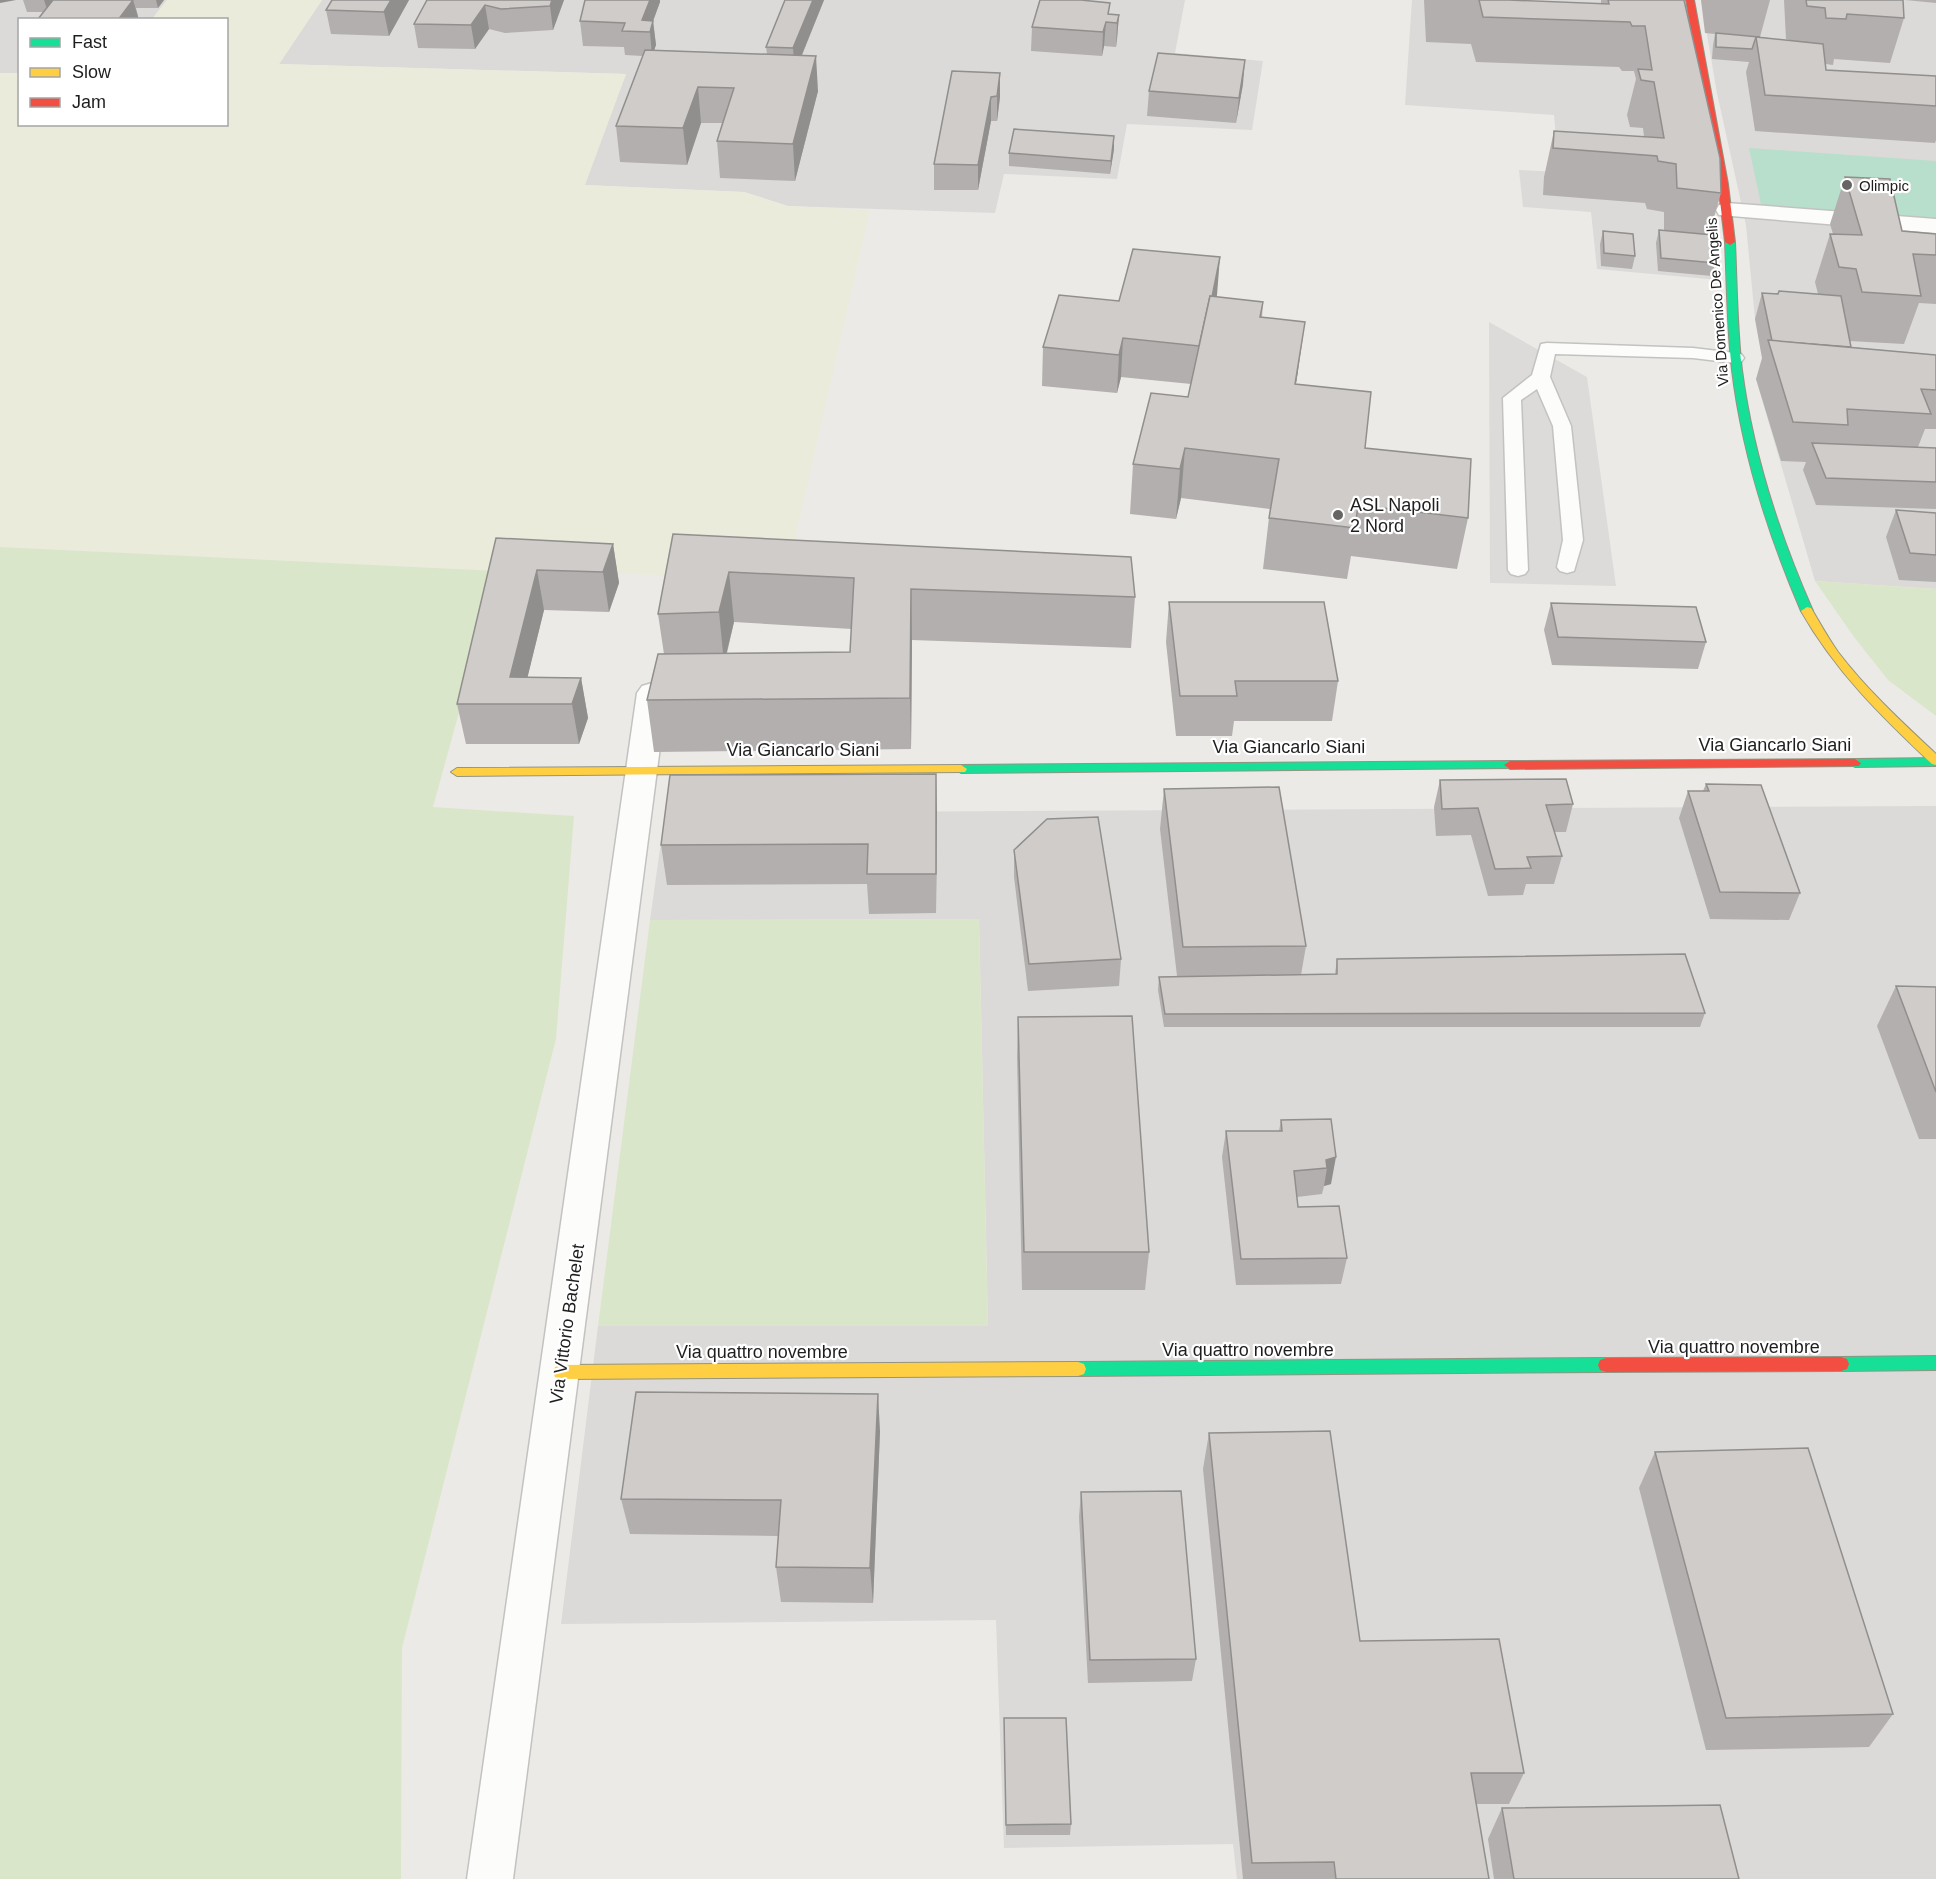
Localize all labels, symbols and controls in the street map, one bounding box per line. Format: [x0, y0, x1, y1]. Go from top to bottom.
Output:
legend [18, 18, 228, 126]
text: Fast [72, 32, 107, 52]
text: Slow [72, 62, 112, 82]
text: Jam [72, 92, 106, 112]
place label: Olimpic [1859, 177, 1910, 194]
marker: Olimpic [1840, 178, 1854, 192]
street label: Via Domenico De Angelis [1703, 217, 1731, 387]
place label: ASL Napoli 2 Nord [1350, 495, 1439, 536]
marker: ASL Napoli 2 Nord [1331, 508, 1345, 522]
street label: Via Giancarlo Siani [1699, 735, 1851, 755]
street label: Via Giancarlo Siani [1213, 737, 1365, 757]
street label: Via Giancarlo Siani [727, 740, 879, 760]
street label: Via Vittorio Bachelet [546, 1243, 588, 1405]
street label: Via quattro novembre [1648, 1337, 1820, 1357]
street label: Via quattro novembre [1162, 1340, 1334, 1360]
street label: Via quattro novembre [676, 1342, 848, 1362]

